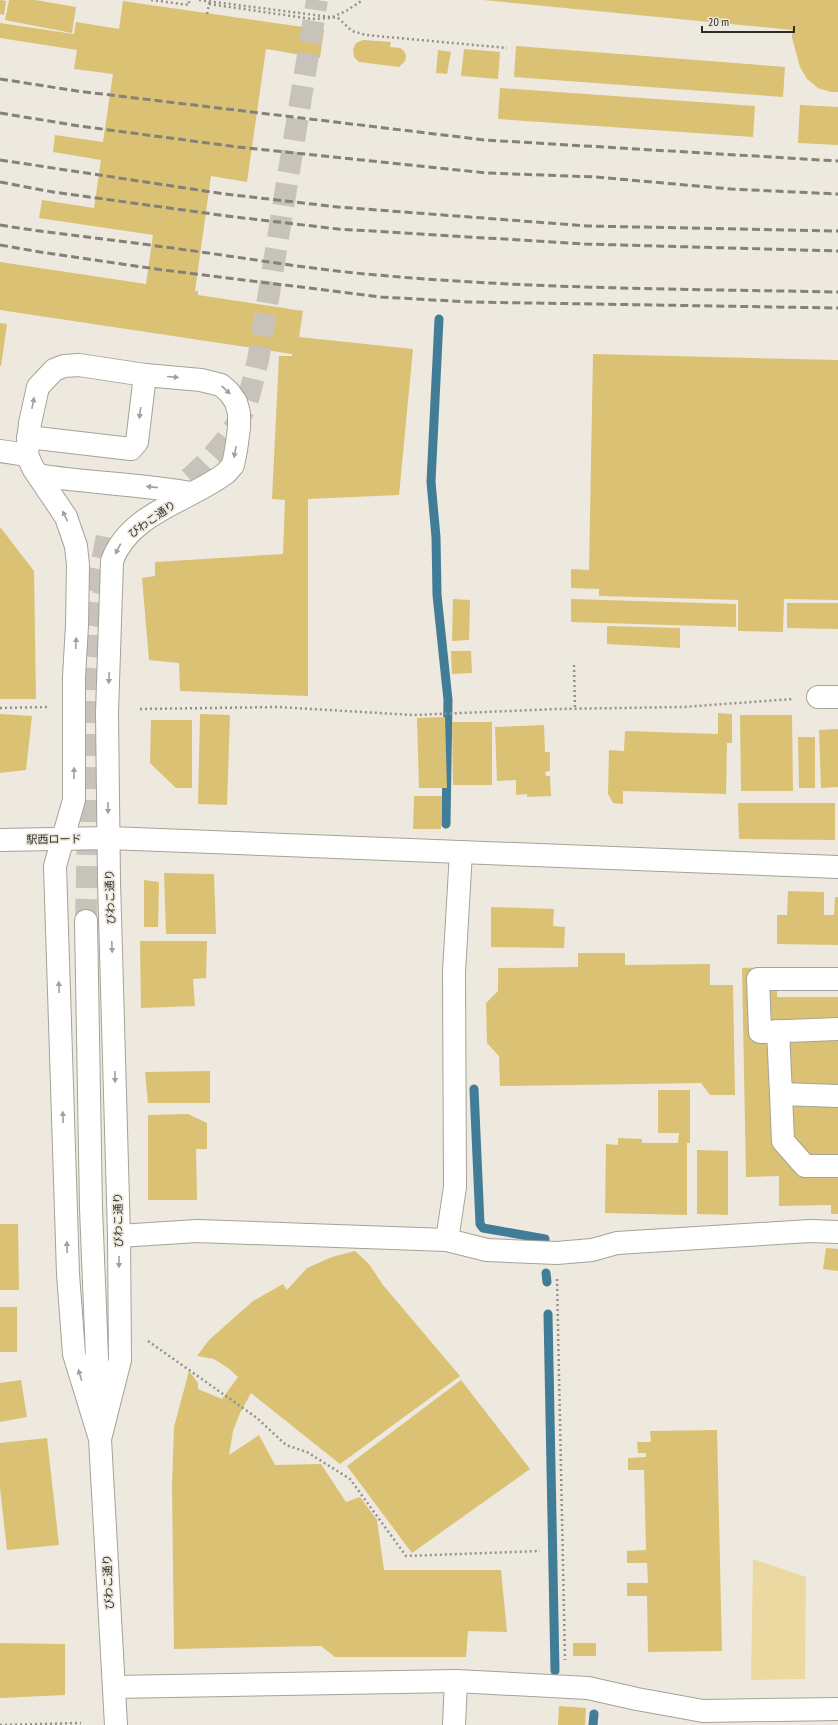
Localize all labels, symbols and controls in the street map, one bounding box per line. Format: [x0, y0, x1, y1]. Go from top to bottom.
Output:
scale bar [702, 8, 794, 34]
text: 20 m [708, 14, 729, 29]
one-way arrow [167, 374, 179, 380]
one-way arrow [221, 385, 231, 395]
one-way arrow [31, 397, 37, 409]
one-way arrow [137, 407, 144, 419]
one-way arrow [232, 446, 238, 458]
one-way arrow [146, 484, 158, 491]
street label: びわこ通り [125, 497, 179, 541]
one-way arrow [62, 510, 68, 521]
one-way arrow [114, 544, 121, 555]
one-way arrow [73, 637, 80, 650]
one-way arrow [105, 672, 112, 684]
one-way arrow [71, 766, 77, 779]
one-way arrow [105, 802, 111, 815]
street label: 駅西ロード [26, 832, 82, 846]
street label: びわこ通り [102, 869, 118, 925]
one-way arrow [108, 941, 115, 953]
one-way arrow [56, 980, 62, 993]
one-way arrow [112, 1071, 118, 1084]
one-way arrow [60, 1110, 66, 1123]
street label: びわこ通り [111, 1192, 125, 1248]
one-way arrow [64, 1240, 70, 1253]
one-way arrow [116, 1256, 122, 1269]
one-way arrow [77, 1369, 83, 1381]
street label: びわこ通り [100, 1554, 116, 1610]

